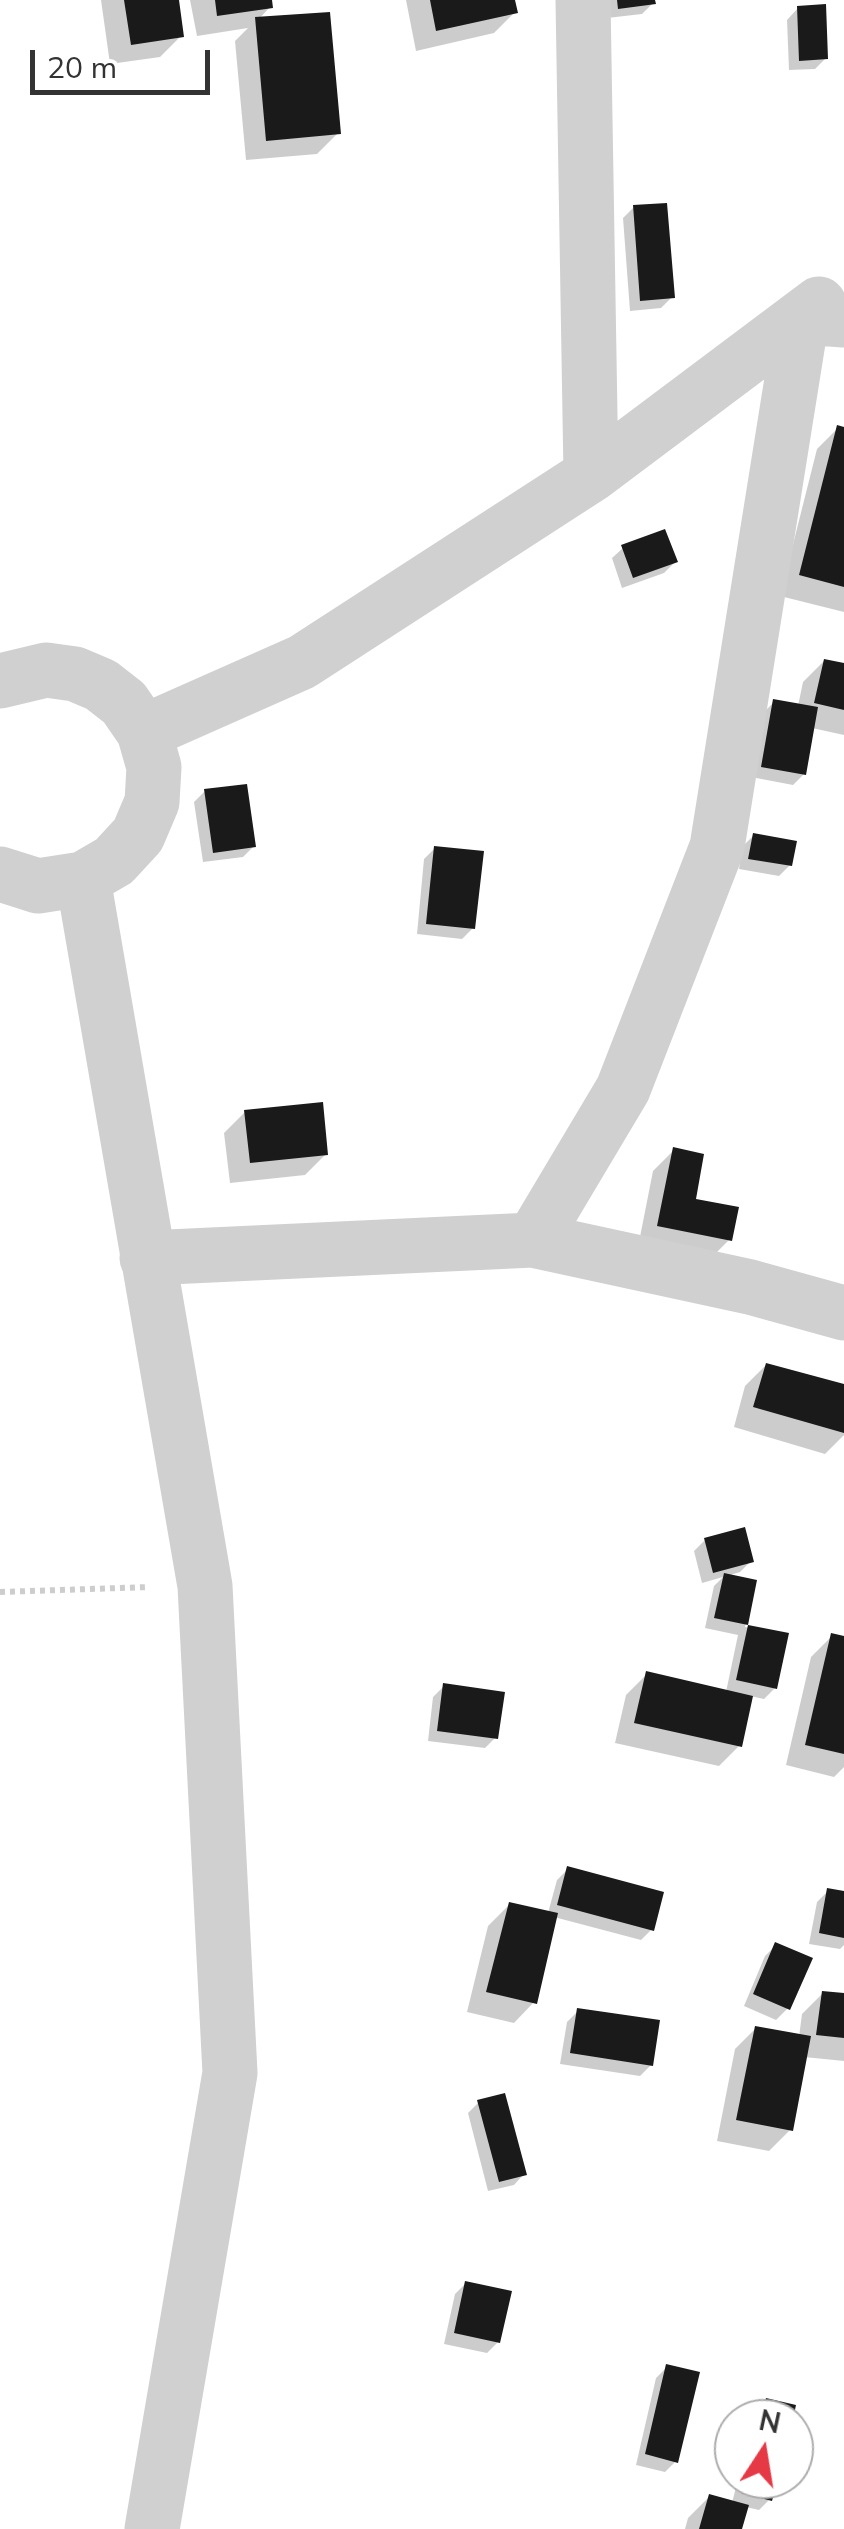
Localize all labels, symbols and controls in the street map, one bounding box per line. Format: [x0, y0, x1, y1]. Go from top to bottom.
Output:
scale bar [35, 30, 215, 92]
text: 20 m [47, 48, 117, 86]
north arrow [714, 2399, 814, 2499]
text: N [756, 2402, 784, 2440]

